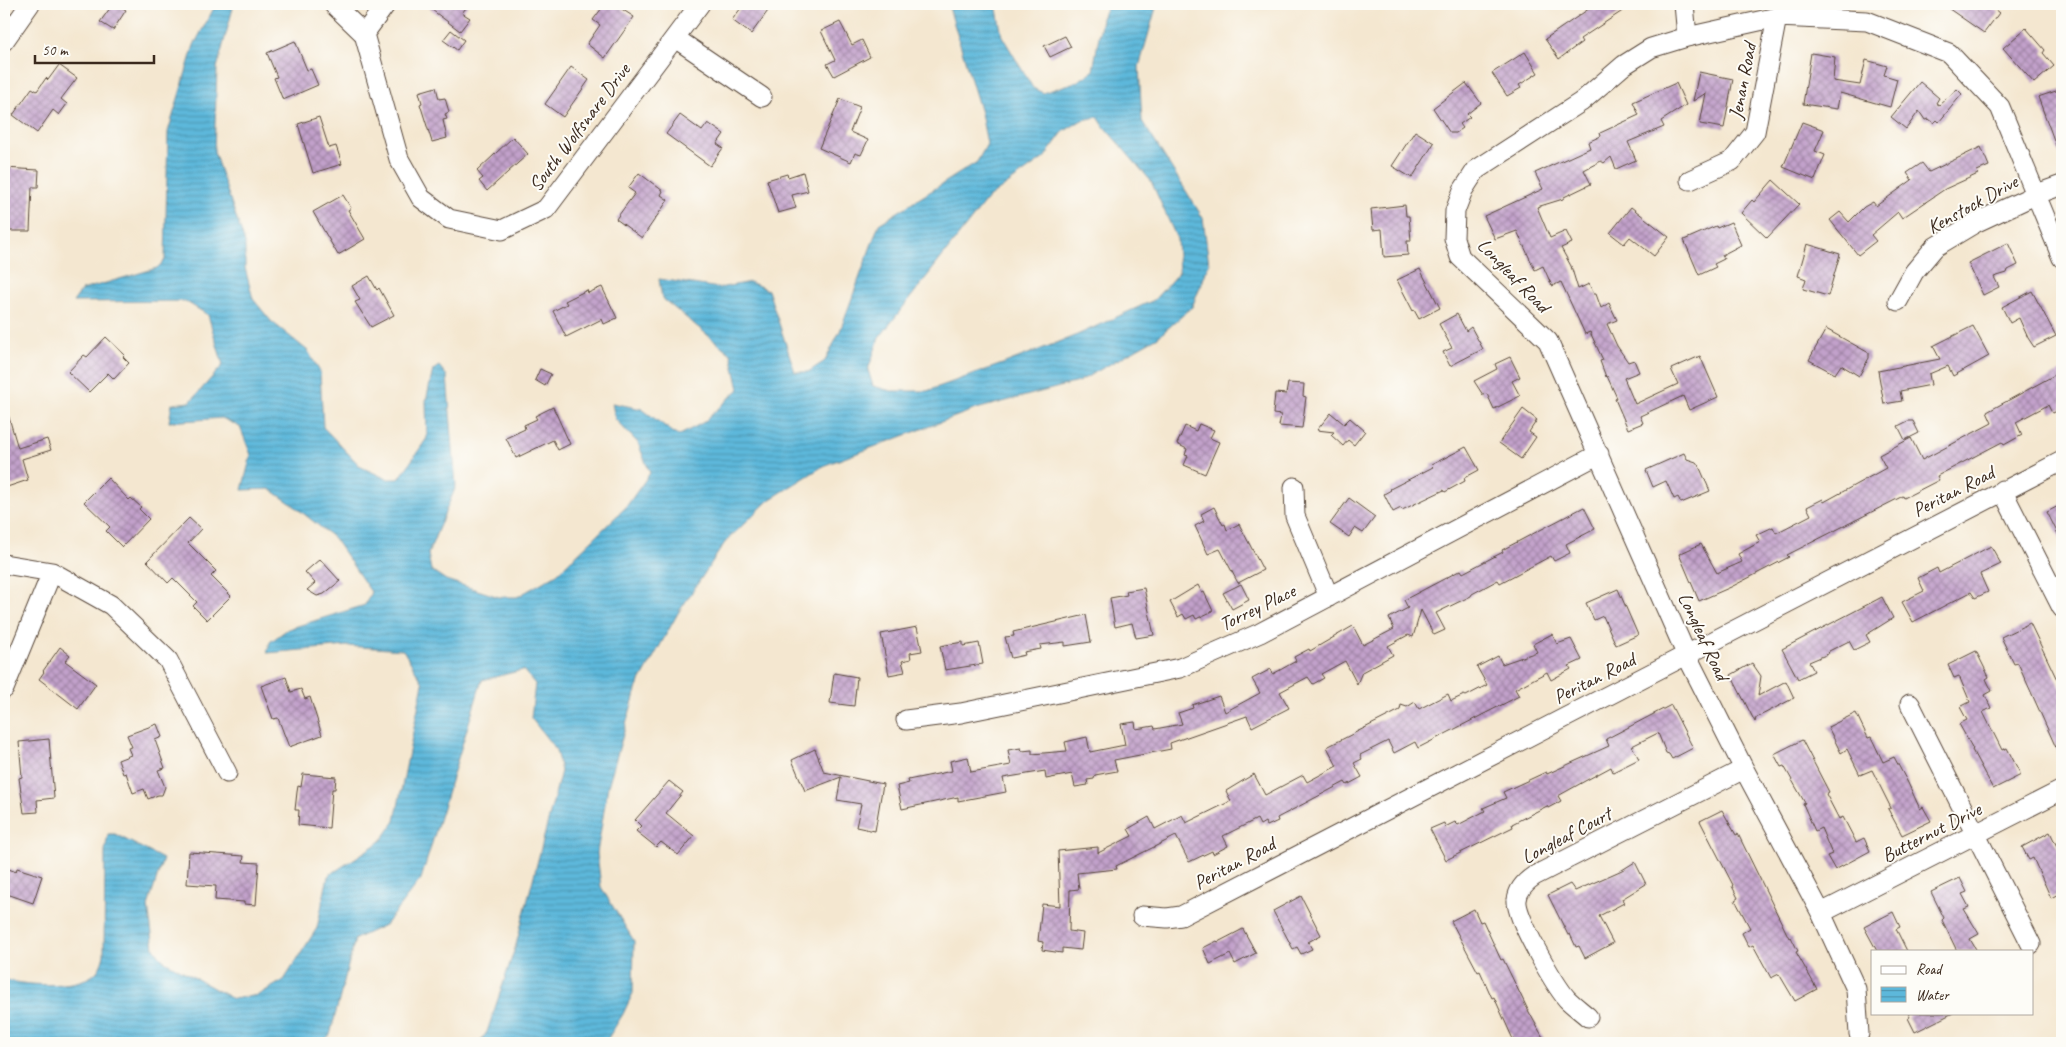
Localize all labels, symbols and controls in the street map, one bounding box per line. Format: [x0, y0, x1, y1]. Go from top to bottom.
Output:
scale bar [35, 32, 154, 64]
street label: Jenan Road [1723, 38, 1763, 122]
text: 50 m [42, 41, 69, 60]
street label: South Wolfsnare Drive [523, 57, 637, 196]
street label: Kenstock Drive [1922, 169, 2023, 240]
street label: Longleaf Road [1472, 233, 1557, 320]
street label: Peritan Road [1908, 459, 2001, 523]
street label: Torrey Place [1215, 578, 1301, 637]
street label: Longleaf Road [1672, 588, 1736, 687]
street label: Peritan Road [1549, 646, 1642, 710]
street label: Butternut Drive [1877, 796, 1987, 868]
street label: Longleaf Court [1517, 800, 1618, 870]
street label: Peritan Road [1189, 830, 1282, 895]
legend [1871, 950, 2034, 1014]
text: Road [1916, 960, 1943, 979]
text: Water [1916, 986, 1950, 1005]

